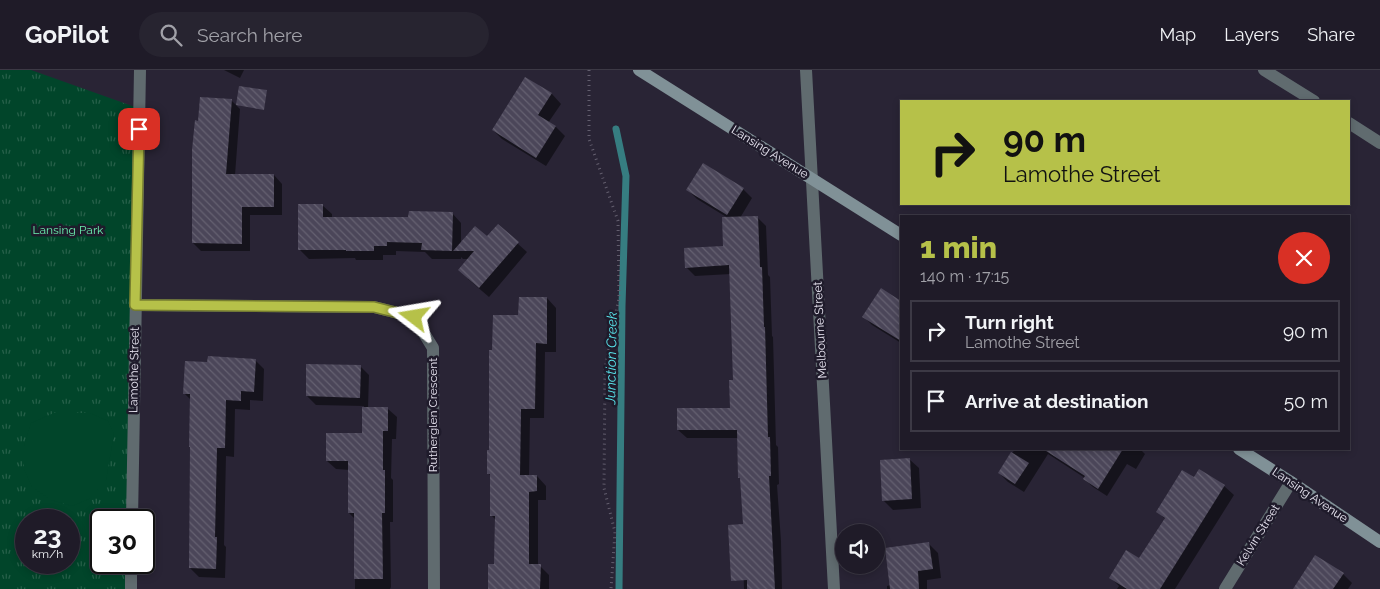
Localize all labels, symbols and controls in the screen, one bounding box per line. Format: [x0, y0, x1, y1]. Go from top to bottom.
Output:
search box [139, 12, 489, 57]
text: GoPilot [25, 20, 109, 49]
icon: search [157, 21, 185, 49]
text: Search here [197, 24, 303, 46]
text: Map [1160, 24, 1196, 45]
text: Layers [1224, 24, 1279, 45]
text: Share [1307, 24, 1355, 45]
pin [118, 108, 160, 150]
icon: arrive [125, 115, 153, 143]
text: 90 m [1003, 119, 1086, 160]
icon: right [920, 120, 985, 185]
street label: Lansing Avenue [729, 123, 811, 181]
text: Lamothe Street [1003, 161, 1161, 187]
park label: Lansing Park [33, 223, 104, 237]
text: 1 min [920, 230, 997, 265]
button: close [1278, 232, 1330, 284]
text: 140 m · 17:15 [920, 267, 1009, 286]
street label: Melbourne Street [810, 281, 830, 379]
position arrow [387, 290, 439, 342]
water label: Junction Creek [602, 311, 620, 405]
text: Turn right [965, 311, 1054, 333]
icon: right [922, 317, 950, 345]
text: 90 m [1283, 320, 1328, 342]
street label: Lamothe Street [126, 327, 142, 413]
text: Lamothe Street [965, 333, 1080, 352]
street label: Rutherglen Crescent [426, 358, 440, 472]
icon: arrive [922, 387, 950, 415]
text: Arrive at destination [965, 390, 1149, 412]
text: 50 m [1284, 390, 1328, 412]
street label: Lansing Avenue [1270, 465, 1350, 525]
street label: Kelvin Street [1234, 502, 1282, 568]
speed limit sign: 30 [90, 509, 155, 574]
text: 23 [33, 520, 62, 550]
map controls [835, 524, 885, 574]
button: sound [835, 524, 885, 574]
text: km/h [32, 547, 63, 561]

